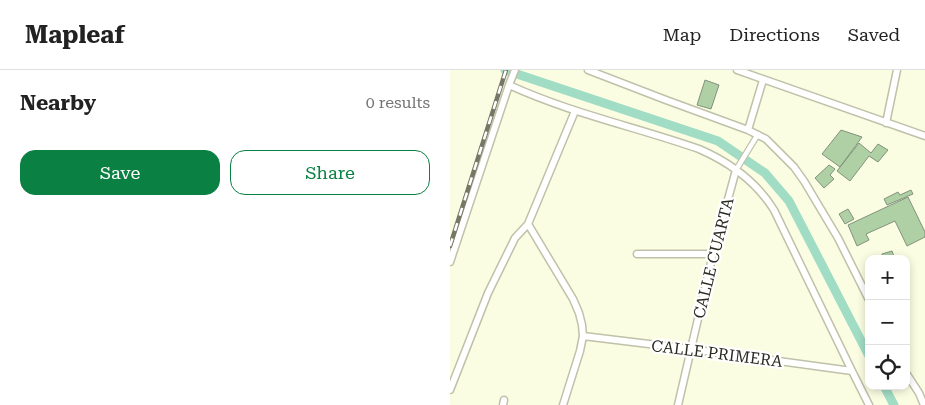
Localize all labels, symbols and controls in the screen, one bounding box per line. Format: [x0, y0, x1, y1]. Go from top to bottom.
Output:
text: Mapleaf [25, 21, 125, 49]
text: Map [663, 24, 701, 45]
text: Directions [729, 24, 820, 45]
text: Saved [848, 24, 900, 45]
text: Nearby [20, 91, 96, 115]
text: 0 results [366, 93, 430, 112]
button: Save [20, 150, 220, 195]
button: Share [230, 150, 430, 195]
street label: CALLE CUARTA [689, 195, 738, 320]
map controls [865, 255, 910, 390]
button: + [865, 255, 910, 300]
button: − [865, 300, 910, 345]
street label: CALLE PRIMERA [650, 336, 784, 371]
button: locate [865, 345, 910, 390]

